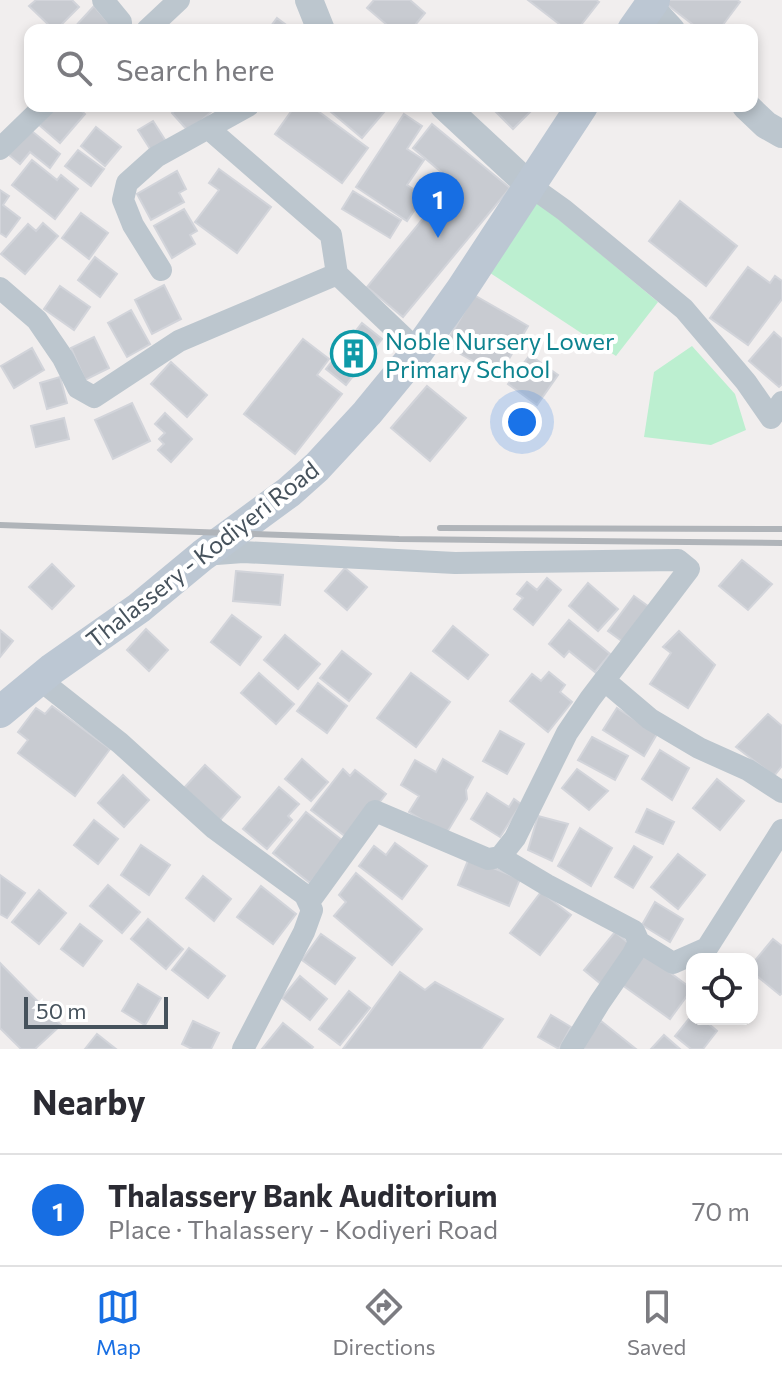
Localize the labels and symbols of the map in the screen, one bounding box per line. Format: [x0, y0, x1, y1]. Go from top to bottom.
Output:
pin: 1 [412, 172, 464, 238]
place label: Noble Nursery Lower Primary School [385, 326, 615, 383]
building icon: Noble Nursery Lower Primary School [330, 330, 378, 378]
your location [502, 402, 542, 442]
street label: Thalassery - Kodiyeri Road [80, 454, 324, 654]
scale bar [24, 993, 168, 1029]

